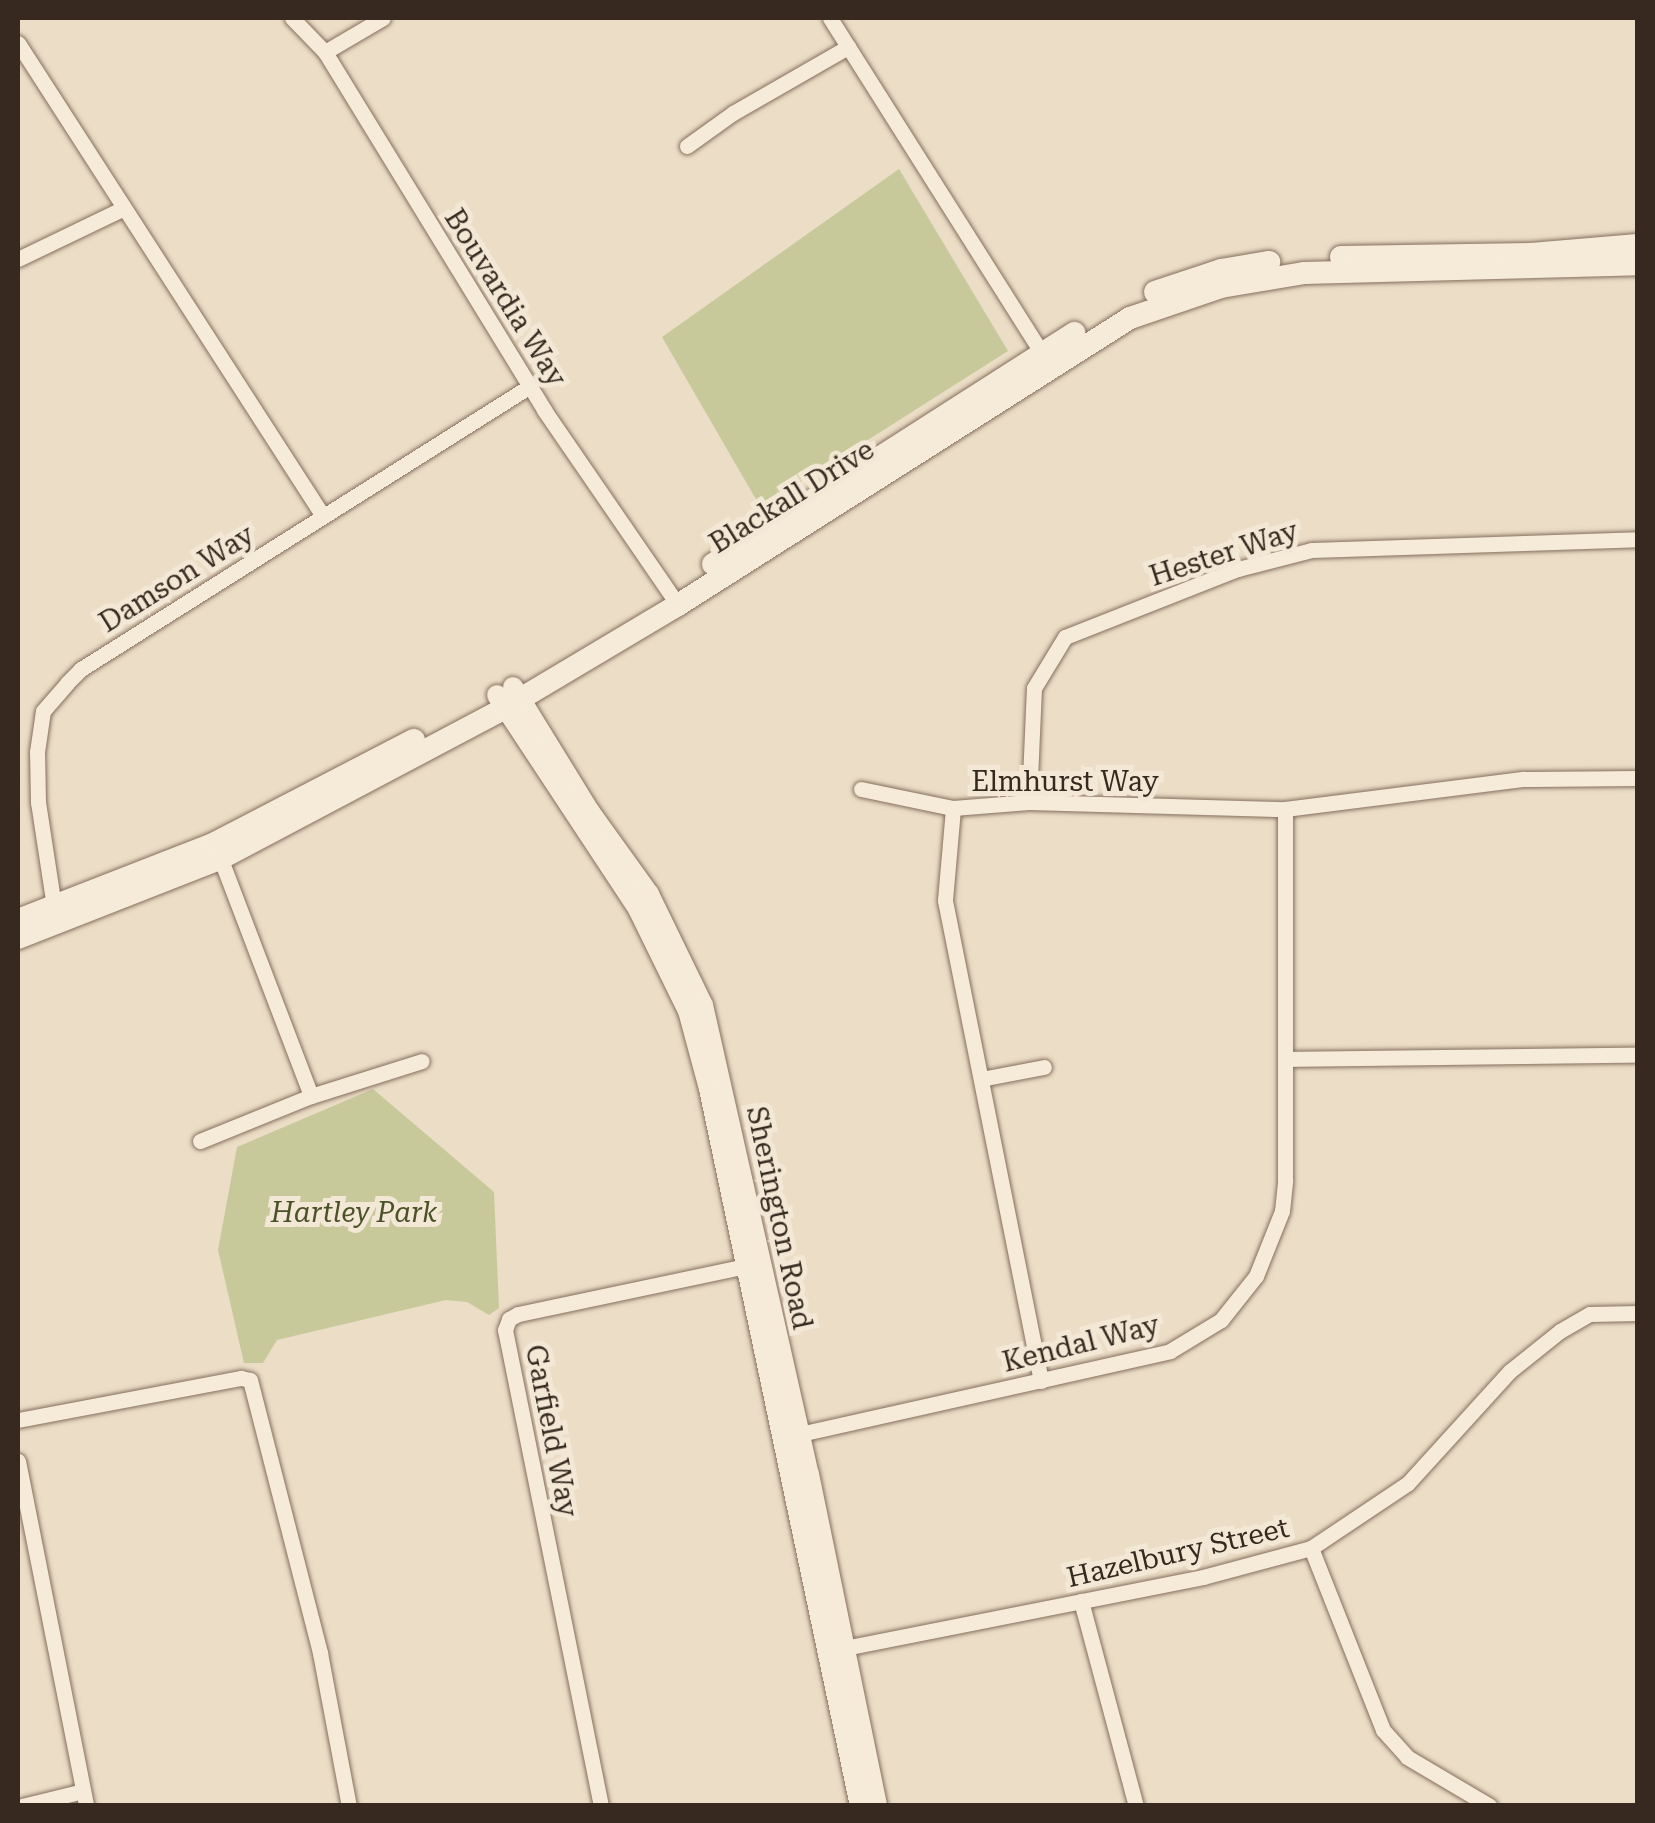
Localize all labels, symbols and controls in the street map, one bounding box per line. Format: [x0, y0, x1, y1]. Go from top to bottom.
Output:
street label: Bouvardia Way [437, 203, 573, 393]
street label: Blackall Drive [704, 433, 880, 561]
street label: Hester Way [1146, 514, 1302, 594]
street label: Damson Way [93, 518, 261, 640]
street label: Elmhurst Way [971, 765, 1159, 799]
street label: Sherington Road [739, 1103, 819, 1333]
park label: Hartley Park [271, 1196, 437, 1230]
street label: Kendal Way [999, 1308, 1163, 1380]
street label: Garfield Way [518, 1342, 584, 1520]
street label: Hazelbury Street [1064, 1511, 1292, 1595]

